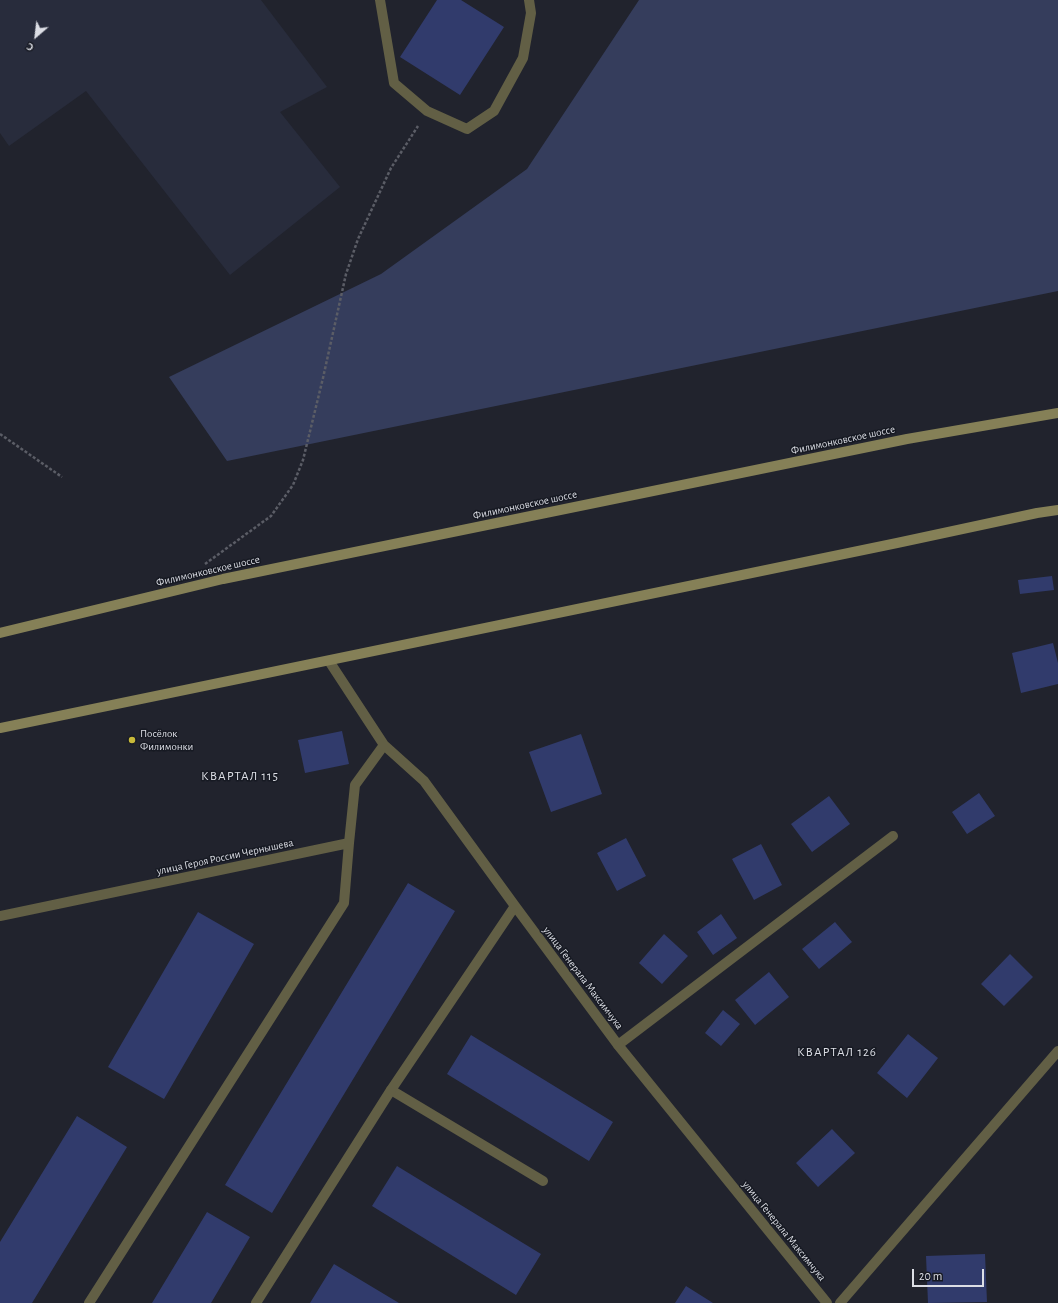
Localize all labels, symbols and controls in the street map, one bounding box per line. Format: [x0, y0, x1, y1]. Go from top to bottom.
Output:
north arrow [16, 16, 56, 56]
text: С [25, 41, 35, 53]
street label: Филимонковское шоссе [790, 423, 896, 457]
street label: Филимонковское шоссе [472, 488, 578, 522]
street label: Филимонковское шоссе [155, 553, 261, 589]
place label: Посёлок Филимонки [140, 727, 193, 753]
marker: Посёлок Филимонки [127, 735, 137, 745]
district label: КВАРТАЛ 115 [201, 768, 279, 784]
street label: улица Героя России Чернышева [155, 836, 295, 878]
street label: улица Генерала Максимчука [540, 924, 626, 1032]
district label: КВАРТАЛ 126 [797, 1044, 877, 1060]
street label: улица Генерала Максимчука [739, 1178, 829, 1284]
scale bar [914, 1261, 986, 1287]
text: 20 m [919, 1270, 942, 1282]

